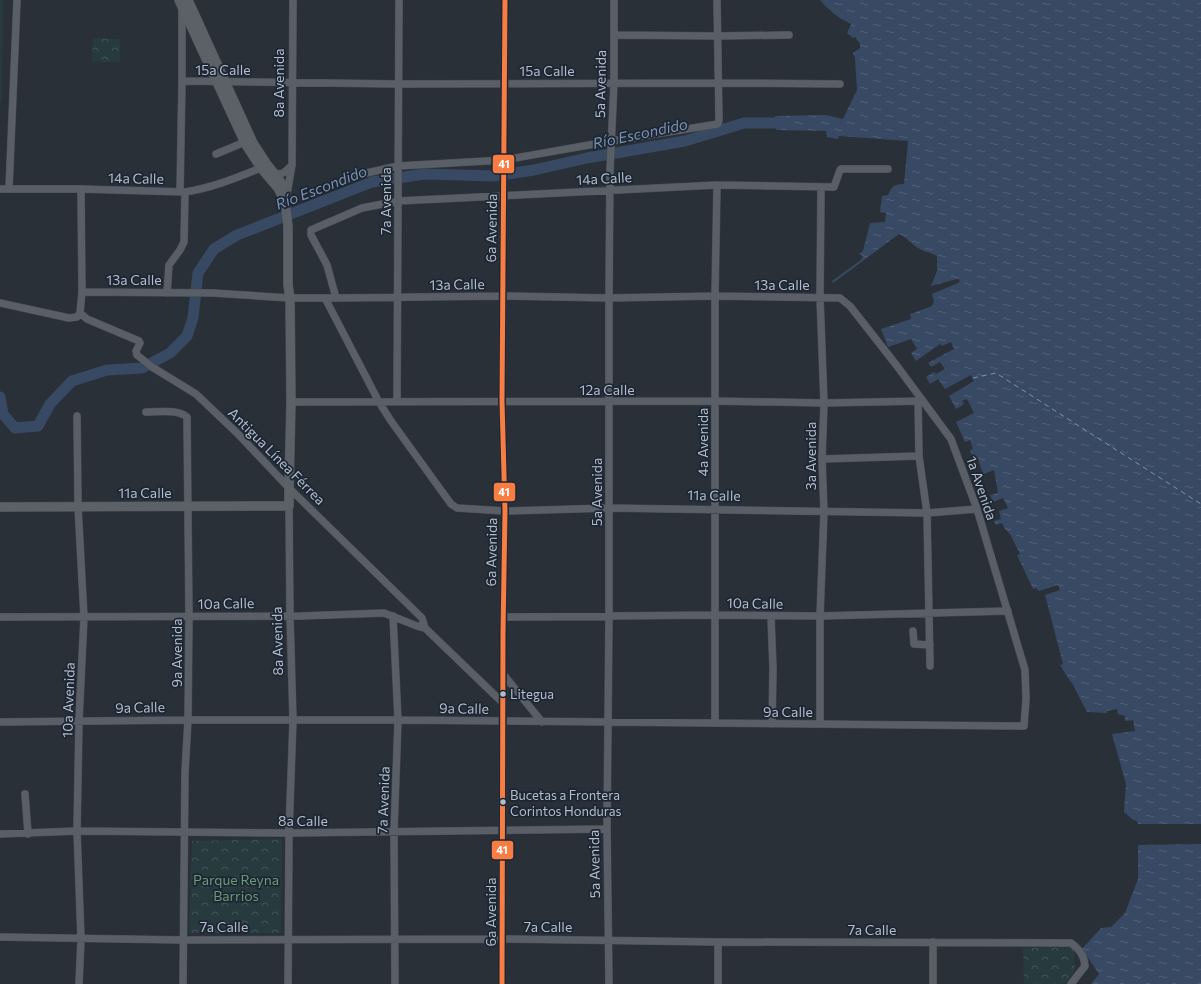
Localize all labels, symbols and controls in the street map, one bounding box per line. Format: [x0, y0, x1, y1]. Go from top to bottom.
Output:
street label: 8a Avenida [270, 49, 287, 117]
street label: 5a Avenida [591, 50, 609, 118]
street label: 15a Calle [195, 61, 251, 78]
street label: 15a Calle [519, 62, 575, 79]
water label: Río Escondido [591, 114, 689, 152]
line badge: 41 [492, 154, 515, 174]
text: 41 [498, 157, 510, 170]
water label: Río Escondido [273, 161, 369, 213]
street label: 7a Avenida [377, 167, 394, 235]
street label: 14a Calle [576, 168, 632, 188]
street label: 14a Calle [108, 169, 164, 187]
street label: 6a Avenida [482, 193, 500, 263]
street label: 13a Calle [106, 271, 162, 288]
street label: 13a Calle [429, 275, 485, 293]
street label: 13a Calle [754, 276, 810, 293]
street label: 12a Calle [579, 381, 635, 398]
street label: Antigua Línea Férrea [225, 404, 329, 508]
street label: 4a Avenida [694, 408, 711, 476]
street label: 3a Avenida [802, 422, 819, 490]
street label: 1a Avenida [963, 454, 1001, 522]
street label: 5a Avenida [588, 458, 605, 526]
line badge: 41 [493, 482, 516, 502]
street label: 11a Calle [118, 484, 172, 501]
text: 41 [498, 485, 510, 498]
street label: 11a Calle [687, 486, 741, 504]
street label: 6a Avenida [482, 517, 500, 587]
street label: 10a Calle [198, 594, 254, 612]
street label: 10a Calle [727, 594, 783, 612]
street label: 8a Avenida [268, 606, 286, 676]
street label: 9a Avenida [168, 619, 185, 687]
street label: 10a Avenida [58, 662, 78, 738]
place label: Litegua [510, 686, 554, 702]
marker: Litegua [498, 689, 508, 699]
street label: 9a Calle [115, 698, 165, 716]
street label: 9a Calle [439, 699, 489, 717]
street label: 9a Calle [763, 703, 813, 720]
street label: 7a Avenida [373, 766, 393, 834]
place label: Bucetas a Frontera Corintos Honduras [510, 787, 622, 819]
marker: Bucetas a Frontera Corintos Honduras [498, 797, 508, 807]
street label: 8a Calle [278, 812, 328, 829]
street label: 5a Avenida [585, 830, 603, 898]
line badge: 41 [491, 840, 514, 860]
text: 41 [496, 843, 508, 856]
park label: Parque Reyna Barrios [193, 871, 279, 904]
street label: 6a Avenida [482, 878, 499, 946]
street label: 7a Calle [200, 918, 248, 935]
street label: 7a Calle [524, 918, 572, 935]
street label: 7a Calle [848, 921, 896, 938]

